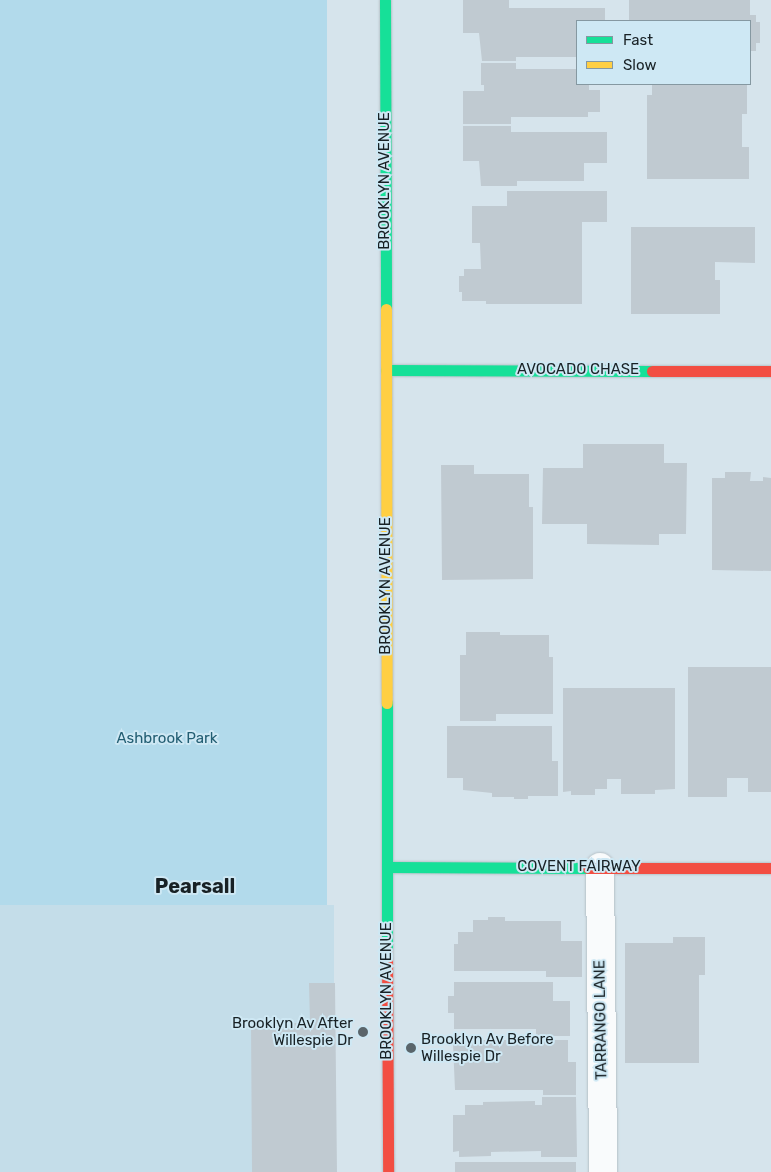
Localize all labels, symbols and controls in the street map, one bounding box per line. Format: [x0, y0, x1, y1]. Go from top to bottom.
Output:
legend [576, 20, 751, 85]
text: Fast [623, 31, 653, 49]
text: Slow [623, 56, 656, 74]
street label: BROOKLYN AVENUE [376, 112, 394, 250]
street label: AVOCADO CHASE [517, 361, 639, 379]
street label: BROOKLYN AVENUE [377, 517, 395, 655]
park label: Ashbrook Park [116, 730, 218, 748]
street label: COVENT FAIRWAY [517, 858, 641, 876]
district label: Pearsall [155, 874, 235, 898]
street label: BROOKLYN AVENUE [378, 922, 396, 1060]
street label: TARRANGO LANE [591, 960, 611, 1080]
place label: Brooklyn Av After Willespie Dr [231, 1014, 353, 1049]
marker: Brooklyn Av After Willespie Dr [357, 1026, 369, 1038]
place label: Brooklyn Av Before Willespie Dr [421, 1030, 554, 1065]
marker: Brooklyn Av Before Willespie Dr [405, 1042, 417, 1054]

